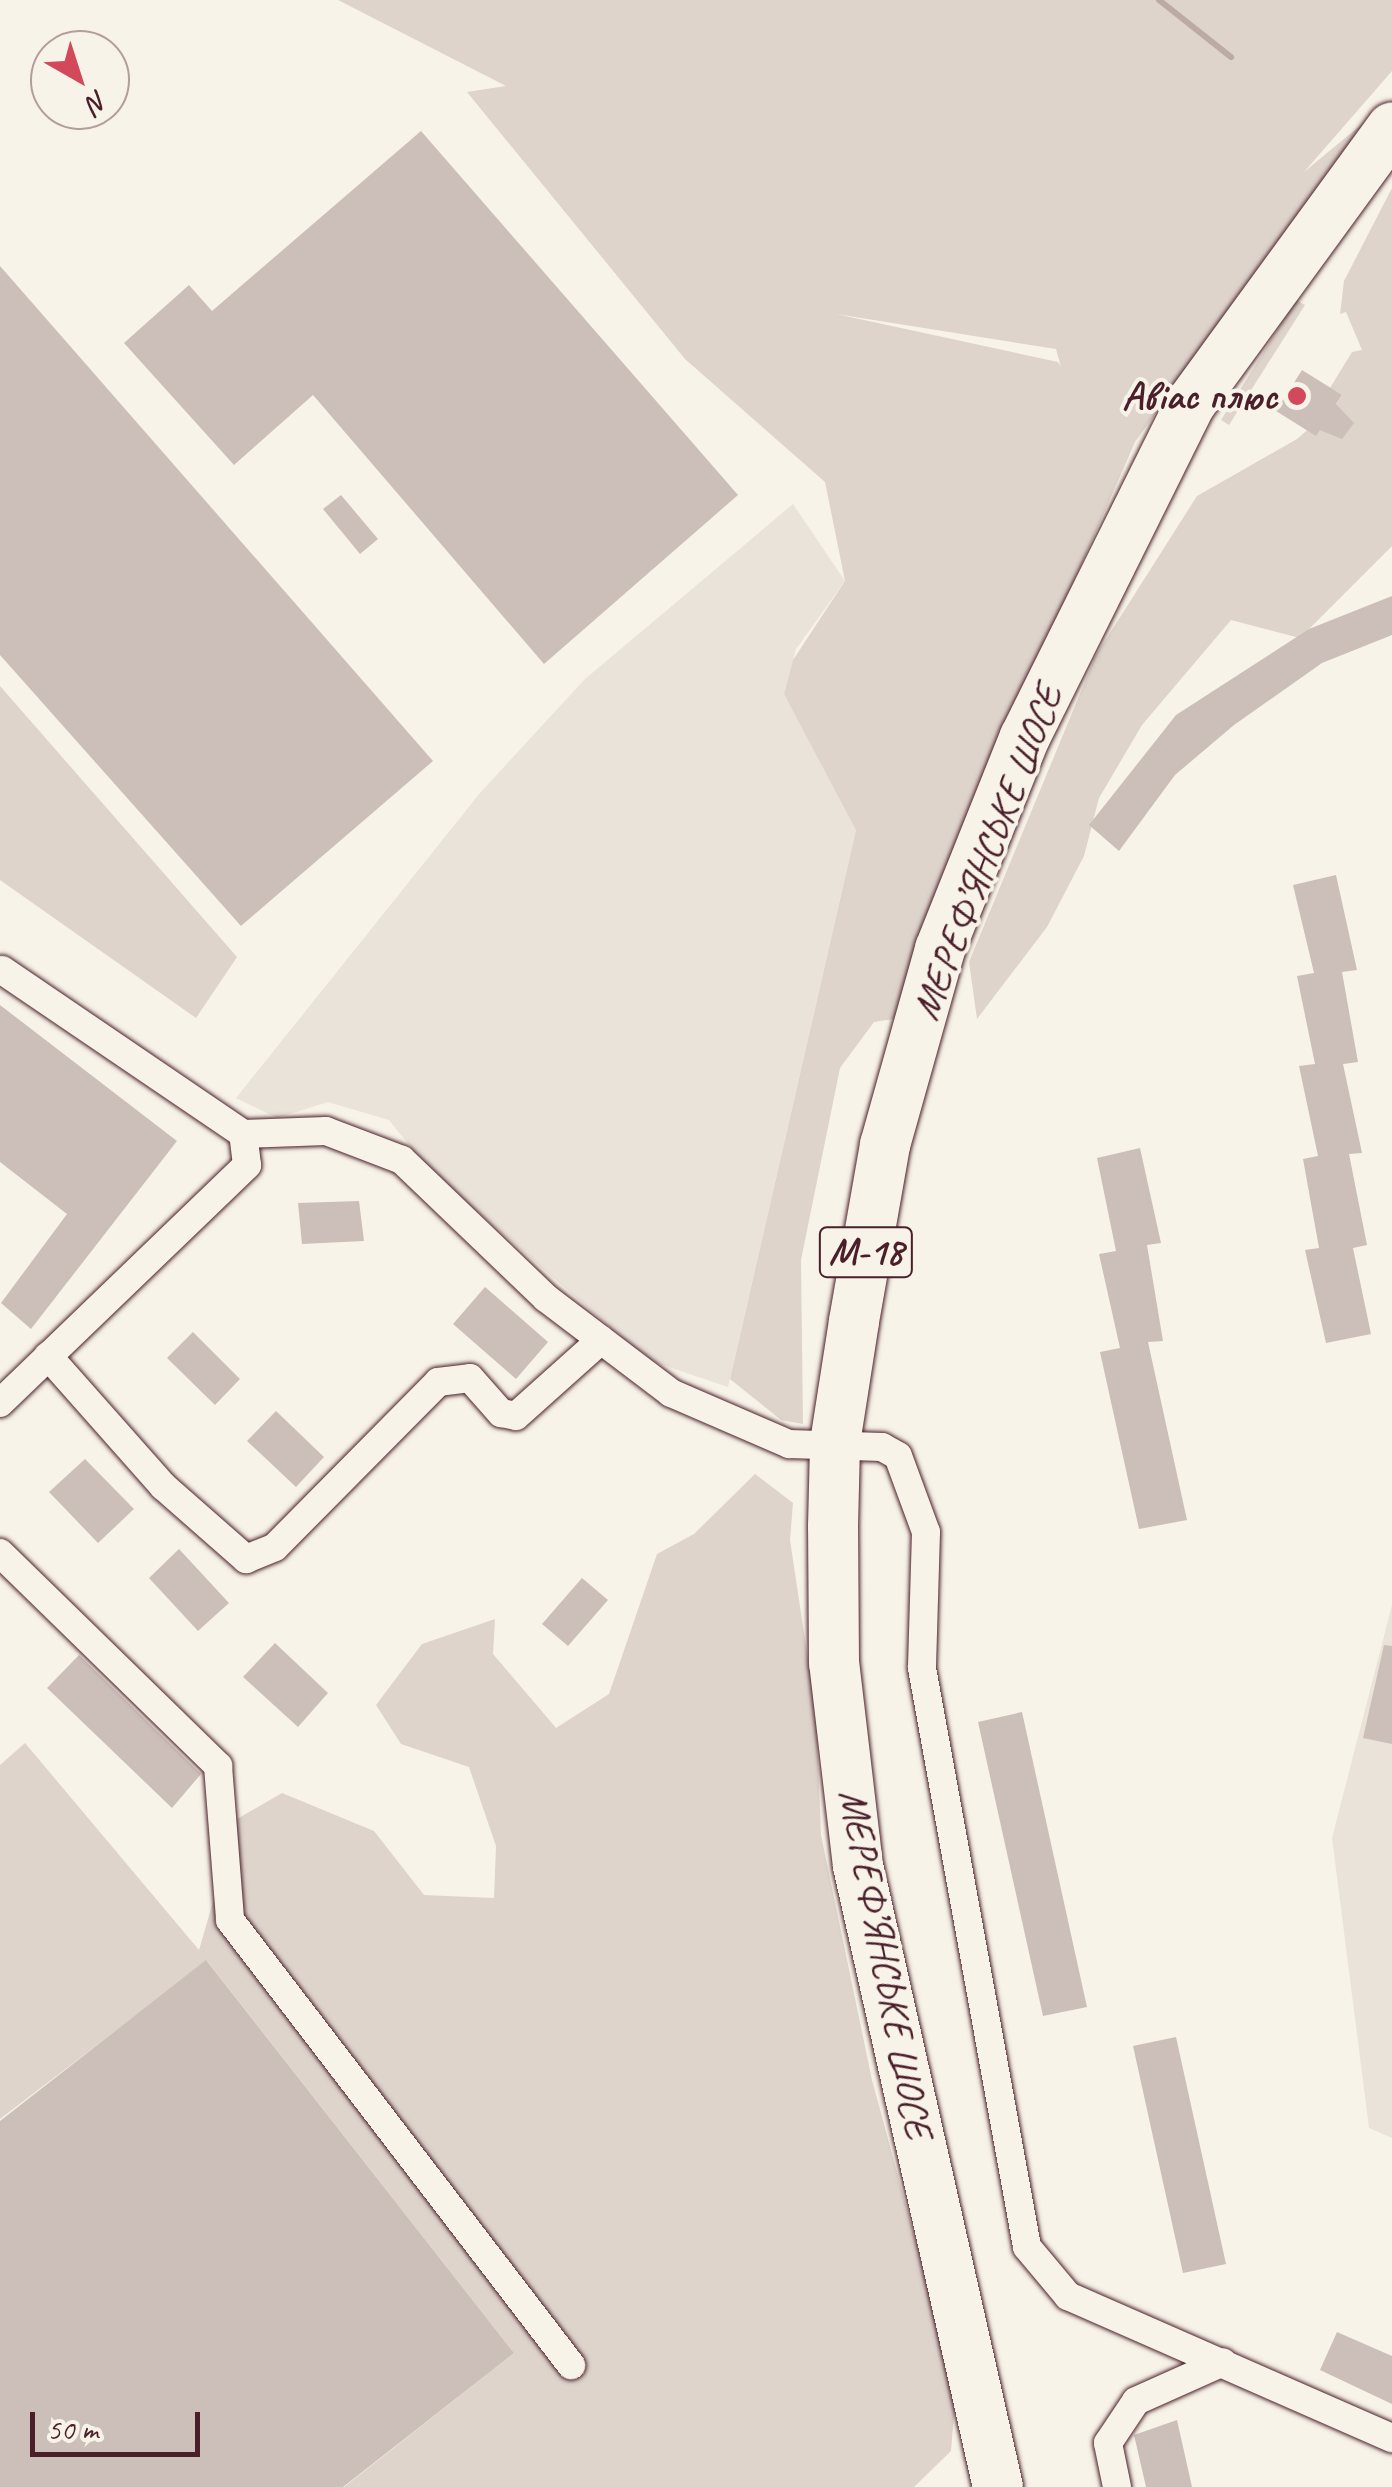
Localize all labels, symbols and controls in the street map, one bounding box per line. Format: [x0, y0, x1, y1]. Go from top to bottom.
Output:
north arrow [30, 30, 130, 130]
text: N [80, 83, 116, 121]
place label: Авіас плюс [1122, 372, 1277, 420]
marker: Авіас плюс [1286, 385, 1308, 407]
street label: МЕРЕФ’ЯНСЬКЕ ШОСЕ [901, 678, 1073, 1026]
road number: М-18 [818, 1219, 914, 1285]
street label: МЕРЕФ’ЯНСЬКЕ ШОСЕ [829, 1785, 943, 2143]
scale bar [35, 2392, 205, 2454]
text: 50 m [47, 2410, 98, 2448]

